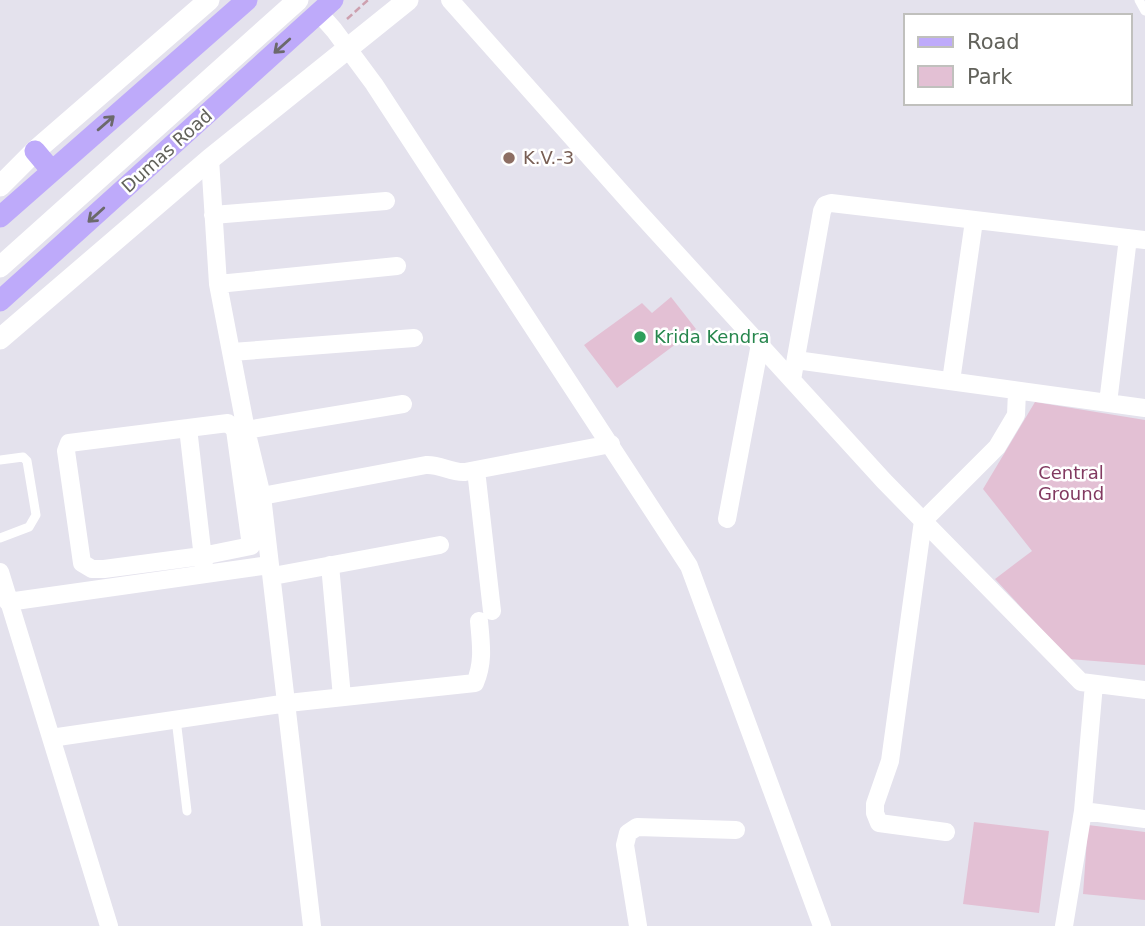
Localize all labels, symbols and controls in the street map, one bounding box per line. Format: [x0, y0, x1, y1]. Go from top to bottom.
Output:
legend [904, 14, 1131, 105]
text: Road [967, 30, 1020, 54]
one-way arrow [274, 37, 292, 53]
text: Park [967, 65, 1013, 89]
street label: Dumas Road [117, 105, 216, 197]
one-way arrow [96, 115, 114, 131]
place label: K.V.-3 [523, 147, 574, 168]
marker: K.V.-3 [501, 150, 517, 166]
one-way arrow [87, 207, 105, 223]
place label: Krida Kendra [654, 326, 770, 347]
marker: Krida Kendra [632, 329, 648, 345]
park label: Central Ground [1038, 462, 1104, 504]

